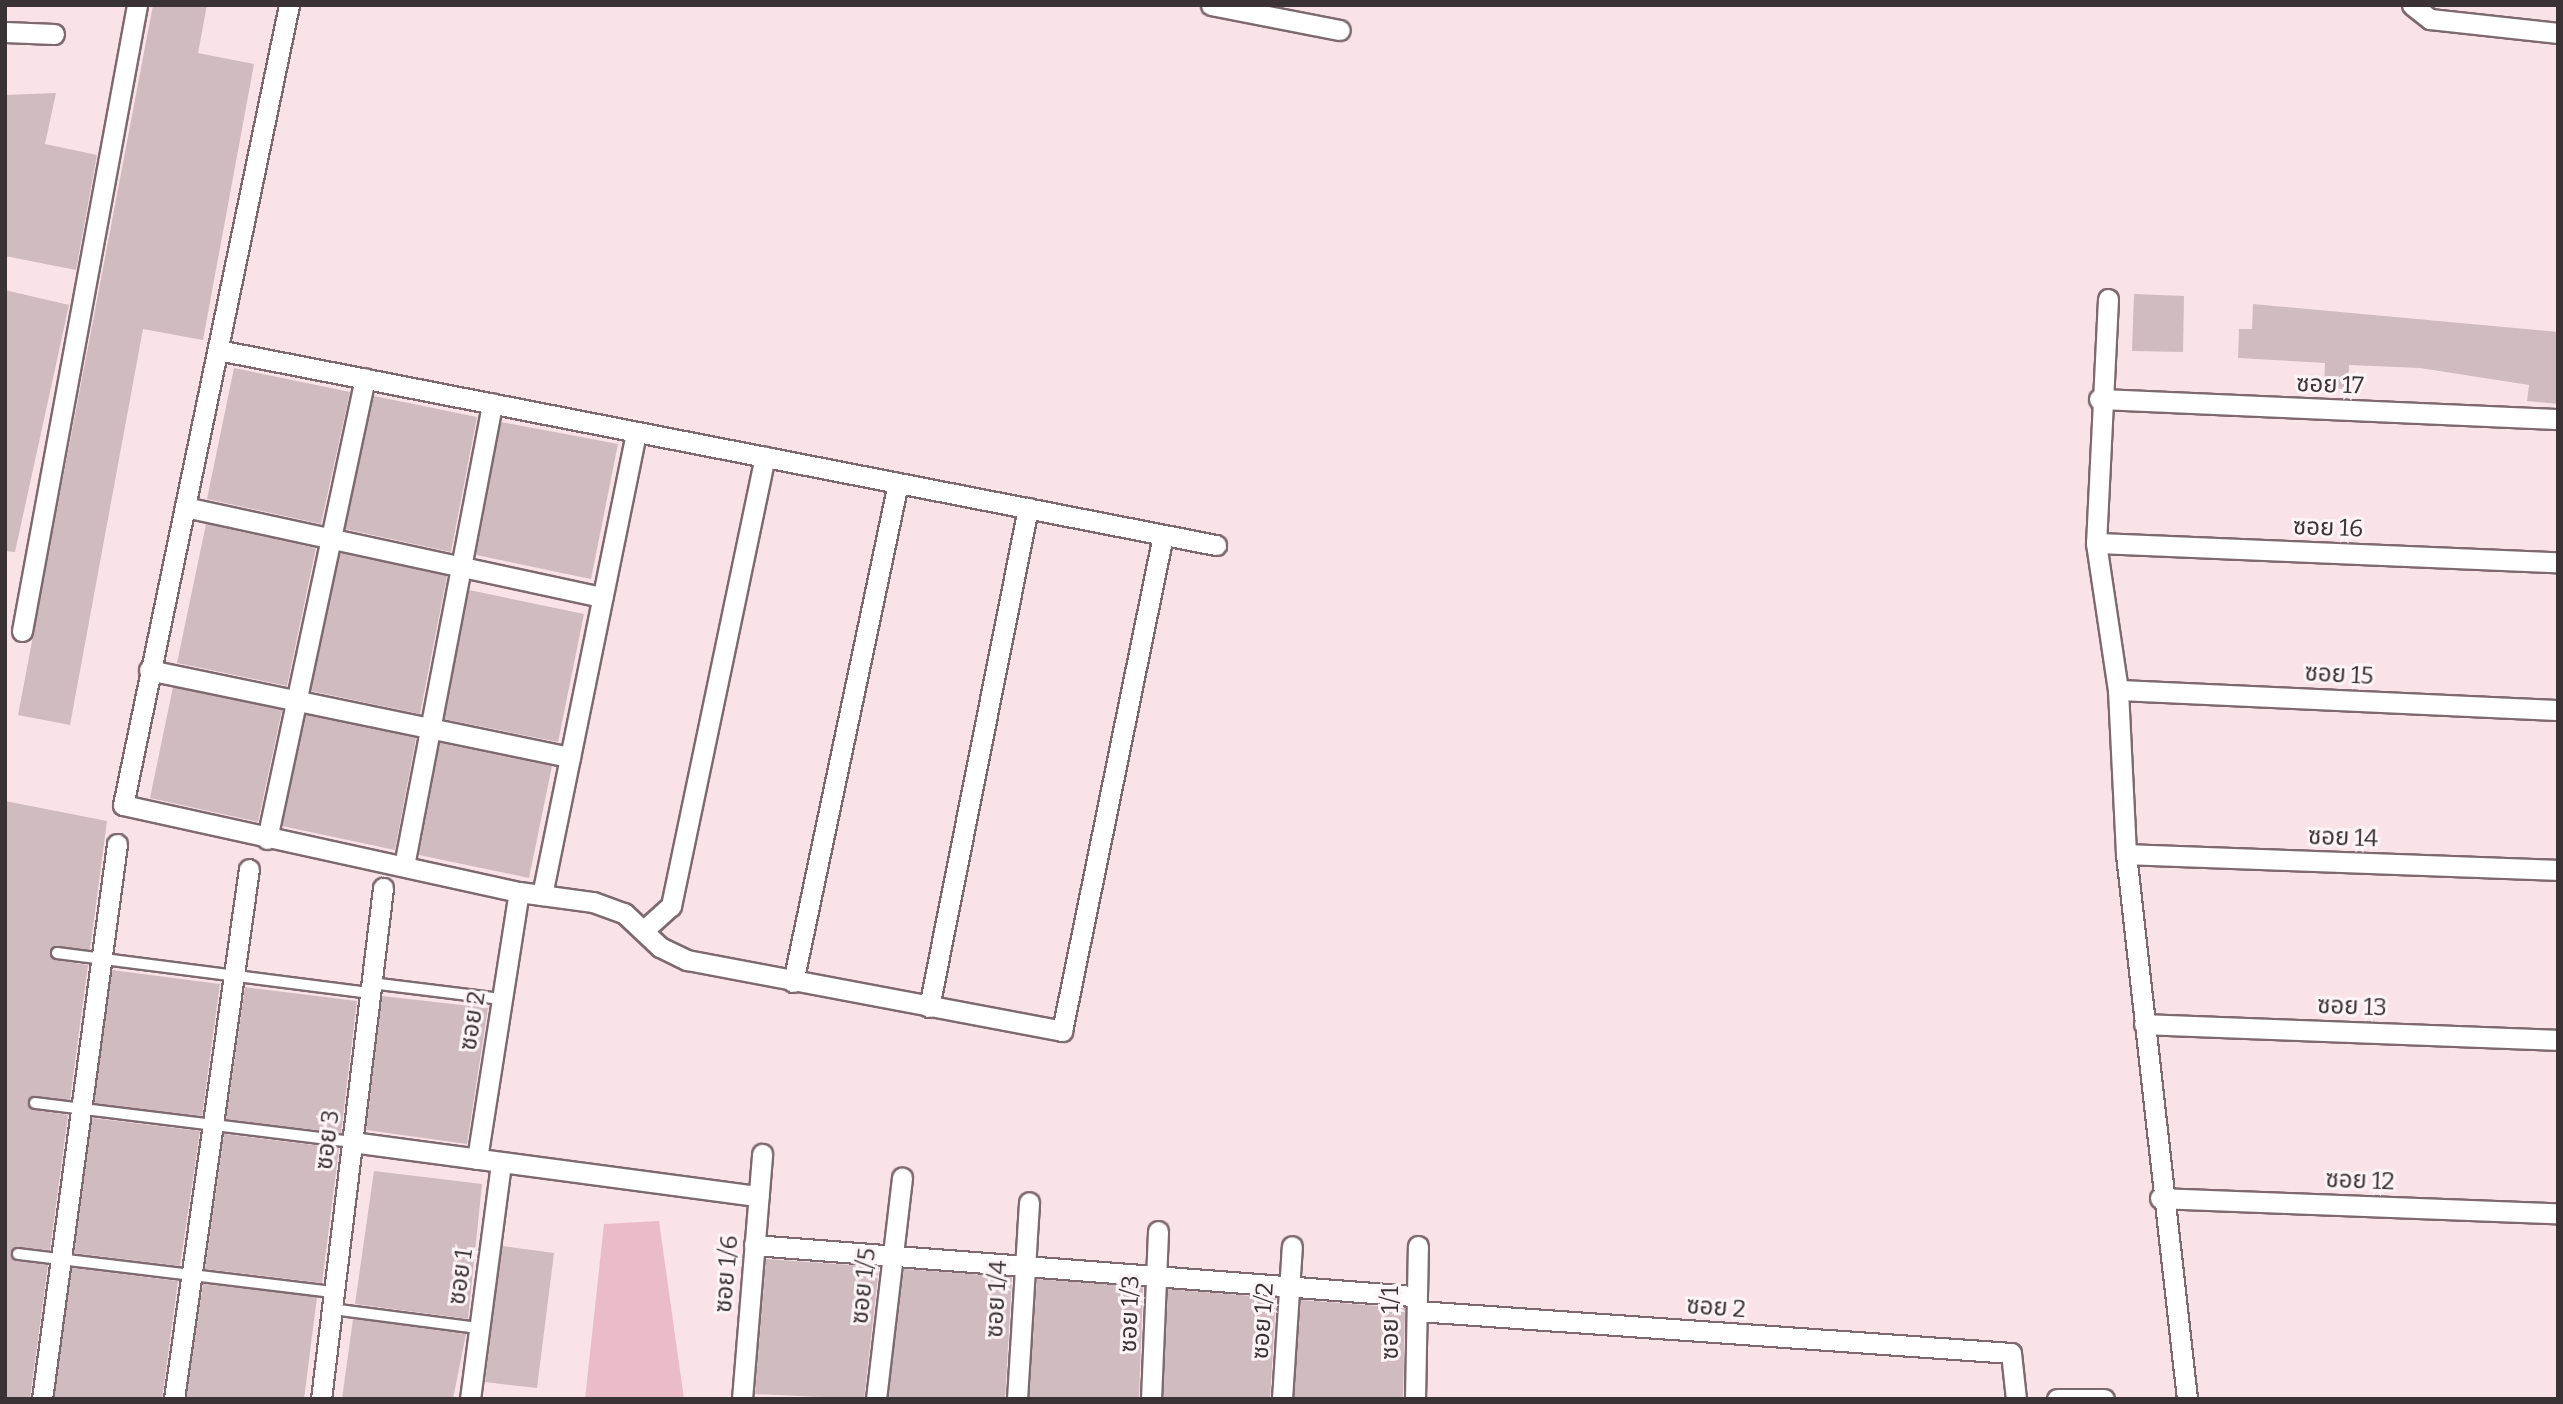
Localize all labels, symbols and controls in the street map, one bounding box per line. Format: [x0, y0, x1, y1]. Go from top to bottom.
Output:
street label: ซอย 17 [2296, 369, 2364, 401]
street label: ซอย 16 [2293, 512, 2363, 544]
street label: ซอย 15 [2304, 659, 2374, 691]
street label: ซอย 14 [2308, 822, 2378, 854]
street label: ซอย 2 [454, 989, 492, 1053]
street label: ซอย 13 [2317, 991, 2387, 1023]
street label: ซอย 3 [310, 1109, 346, 1171]
street label: ซอย 12 [2325, 1165, 2395, 1197]
street label: ซอย 1/6 [709, 1234, 745, 1314]
street label: ซอย 1/5 [846, 1246, 882, 1326]
street label: ซอย 1 [443, 1247, 479, 1307]
street label: ซอย 1/4 [981, 1259, 1013, 1339]
street label: ซอย 1/3 [1114, 1275, 1146, 1353]
street label: ซอย 1/2 [1246, 1282, 1280, 1360]
street label: ซอย 1/1 [1377, 1286, 1405, 1360]
street label: ซอย 2 [1685, 1292, 1747, 1324]

